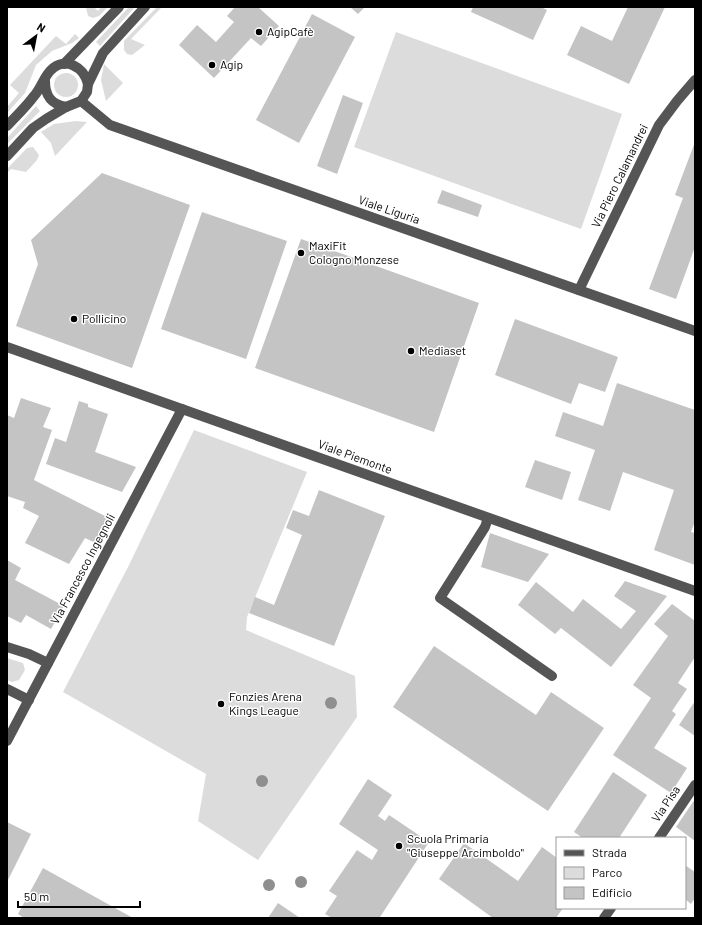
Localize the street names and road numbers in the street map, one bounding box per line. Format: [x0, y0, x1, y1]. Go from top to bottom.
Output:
street label: Via Piero Calamandrei [588, 122, 650, 230]
street label: Viale Liguria [357, 192, 422, 226]
street label: Viale Piemonte [316, 436, 394, 476]
street label: Via Francesco Ingegnoli [47, 511, 117, 626]
street label: Via Pisa [648, 783, 682, 824]

